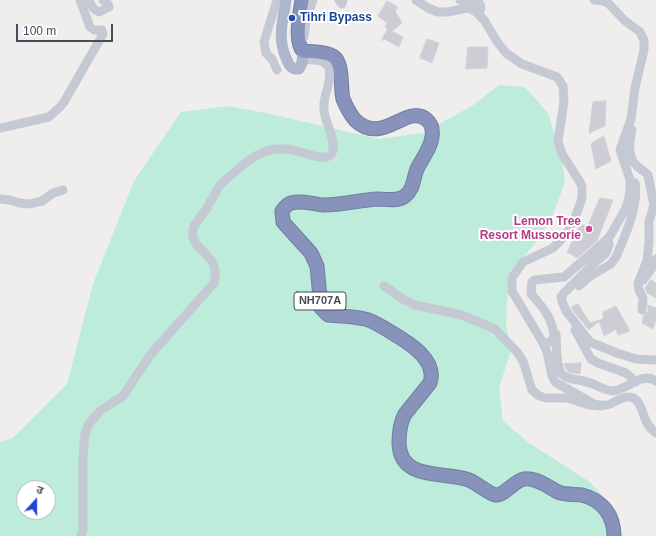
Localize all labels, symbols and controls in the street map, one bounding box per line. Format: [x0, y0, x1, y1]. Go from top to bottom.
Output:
place label: Tihri Bypass [300, 11, 372, 25]
marker: Tihri Bypass [287, 13, 297, 23]
scale bar [18, 16, 115, 42]
text: 100 m [23, 24, 56, 38]
place label: Lemon Tree Resort Mussoorie [480, 215, 581, 243]
marker: Lemon Tree Resort Mussoorie [584, 224, 594, 234]
road number: NH707A [294, 292, 346, 310]
north arrow [16, 480, 56, 520]
text: उ [35, 483, 45, 496]

